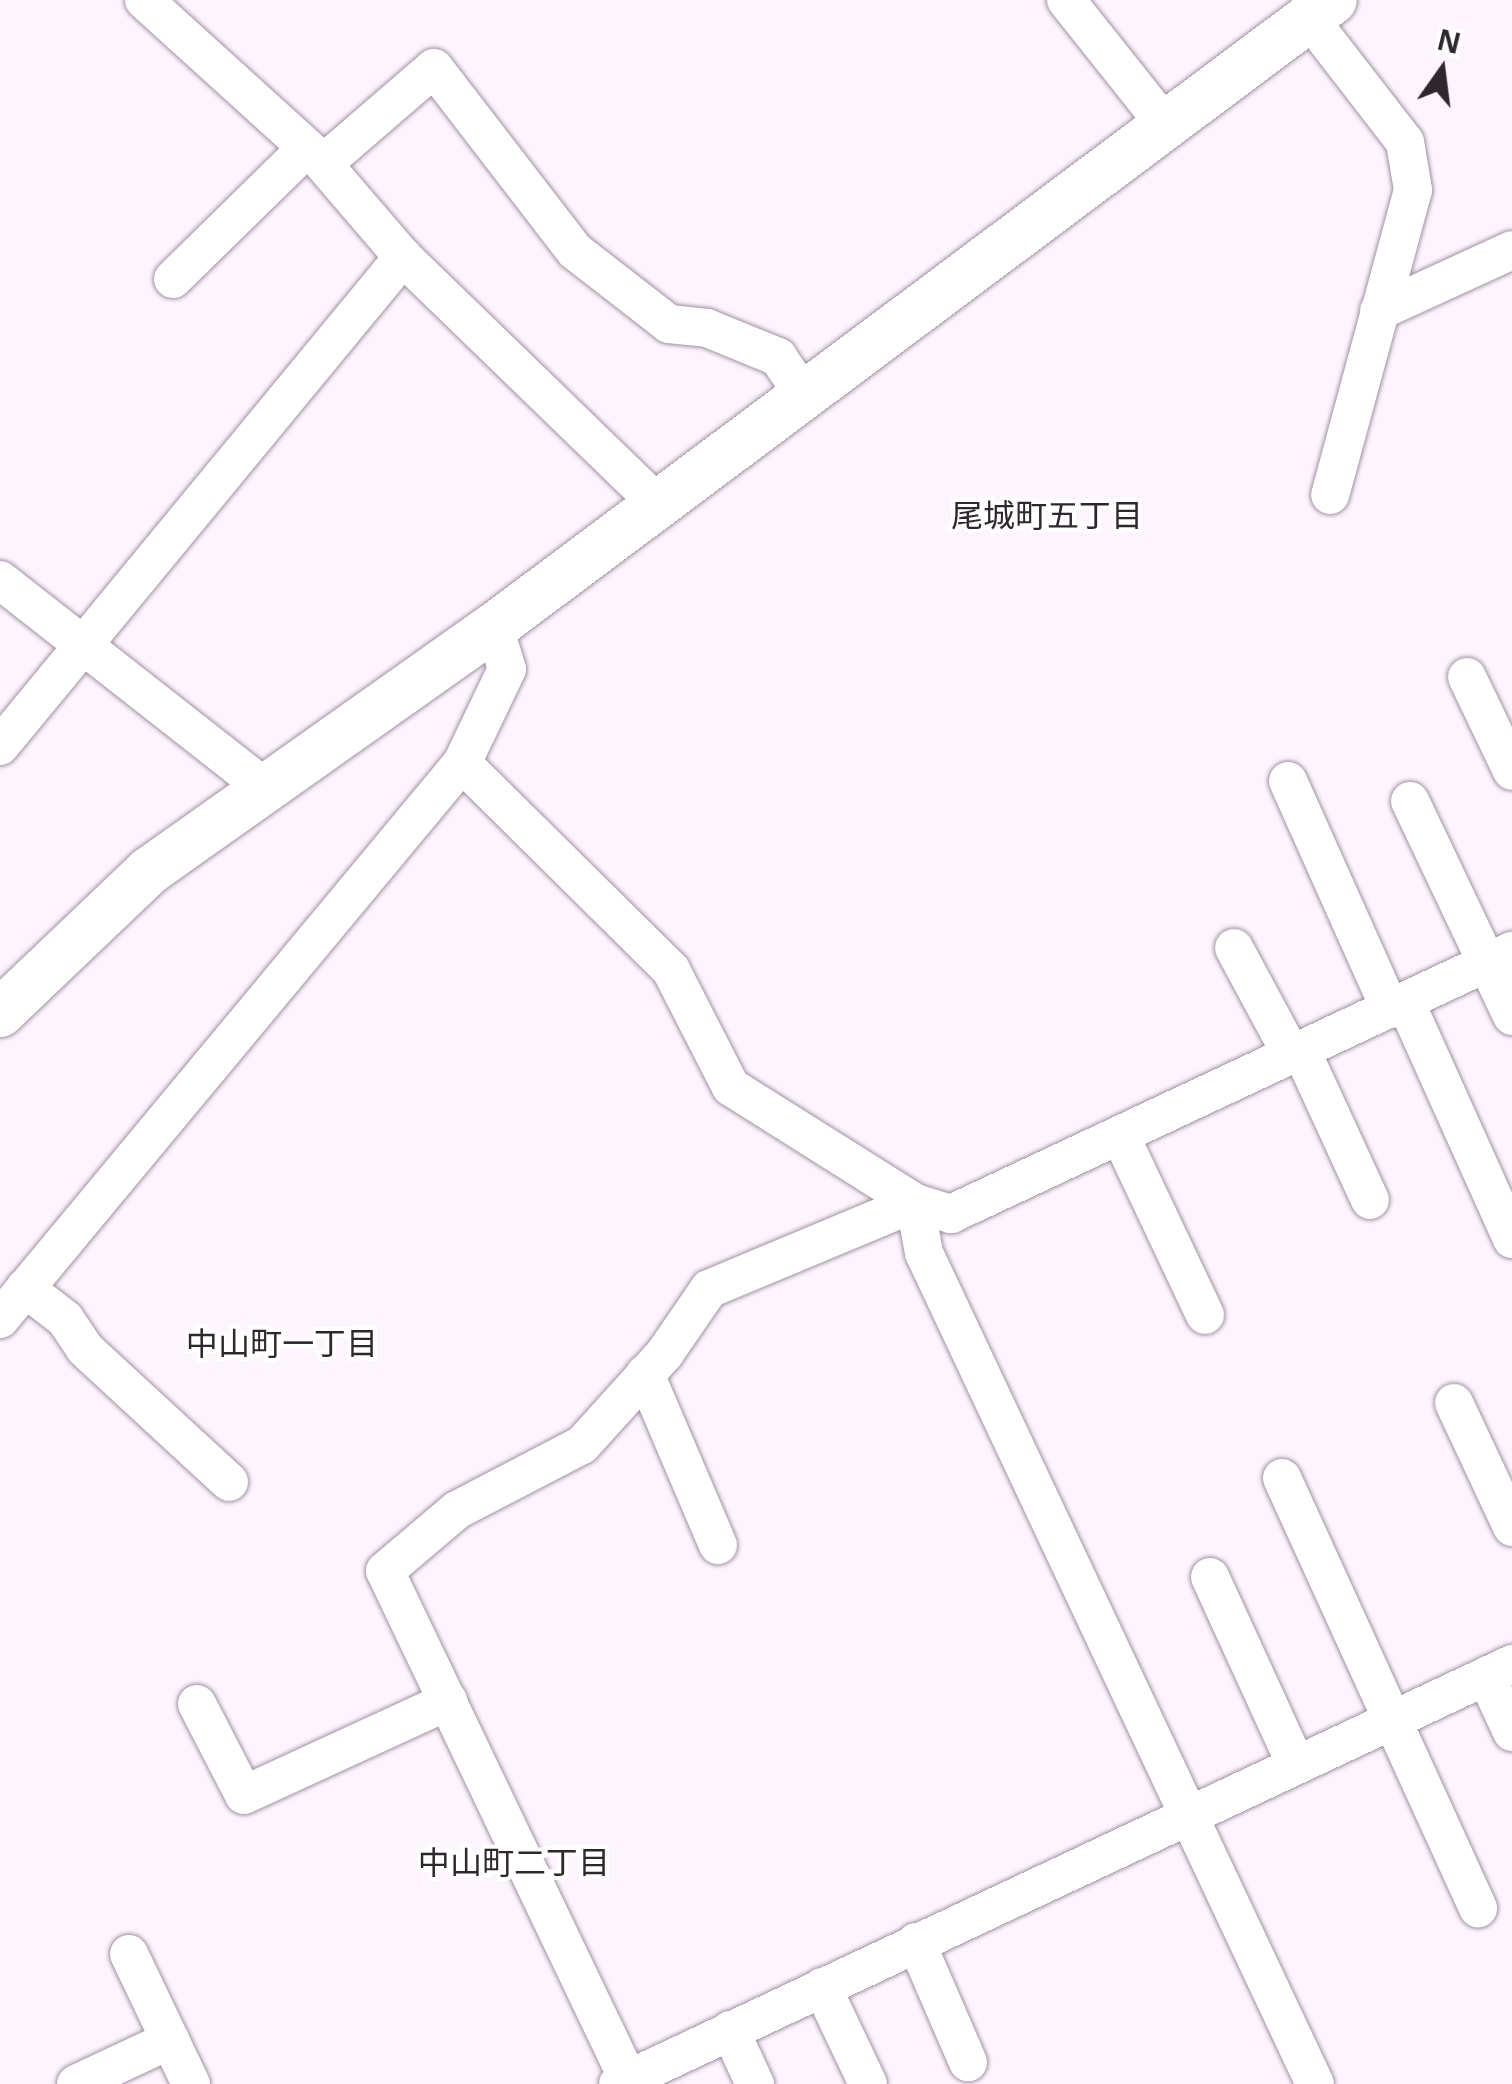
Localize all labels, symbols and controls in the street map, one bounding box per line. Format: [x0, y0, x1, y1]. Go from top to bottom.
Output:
north arrow [1392, 20, 1492, 120]
text: N [1434, 20, 1465, 62]
district label: 尾城町五丁目 [951, 496, 1143, 534]
district label: 中山町一丁目 [186, 1324, 378, 1362]
district label: 中山町二丁目 [418, 1843, 610, 1881]

